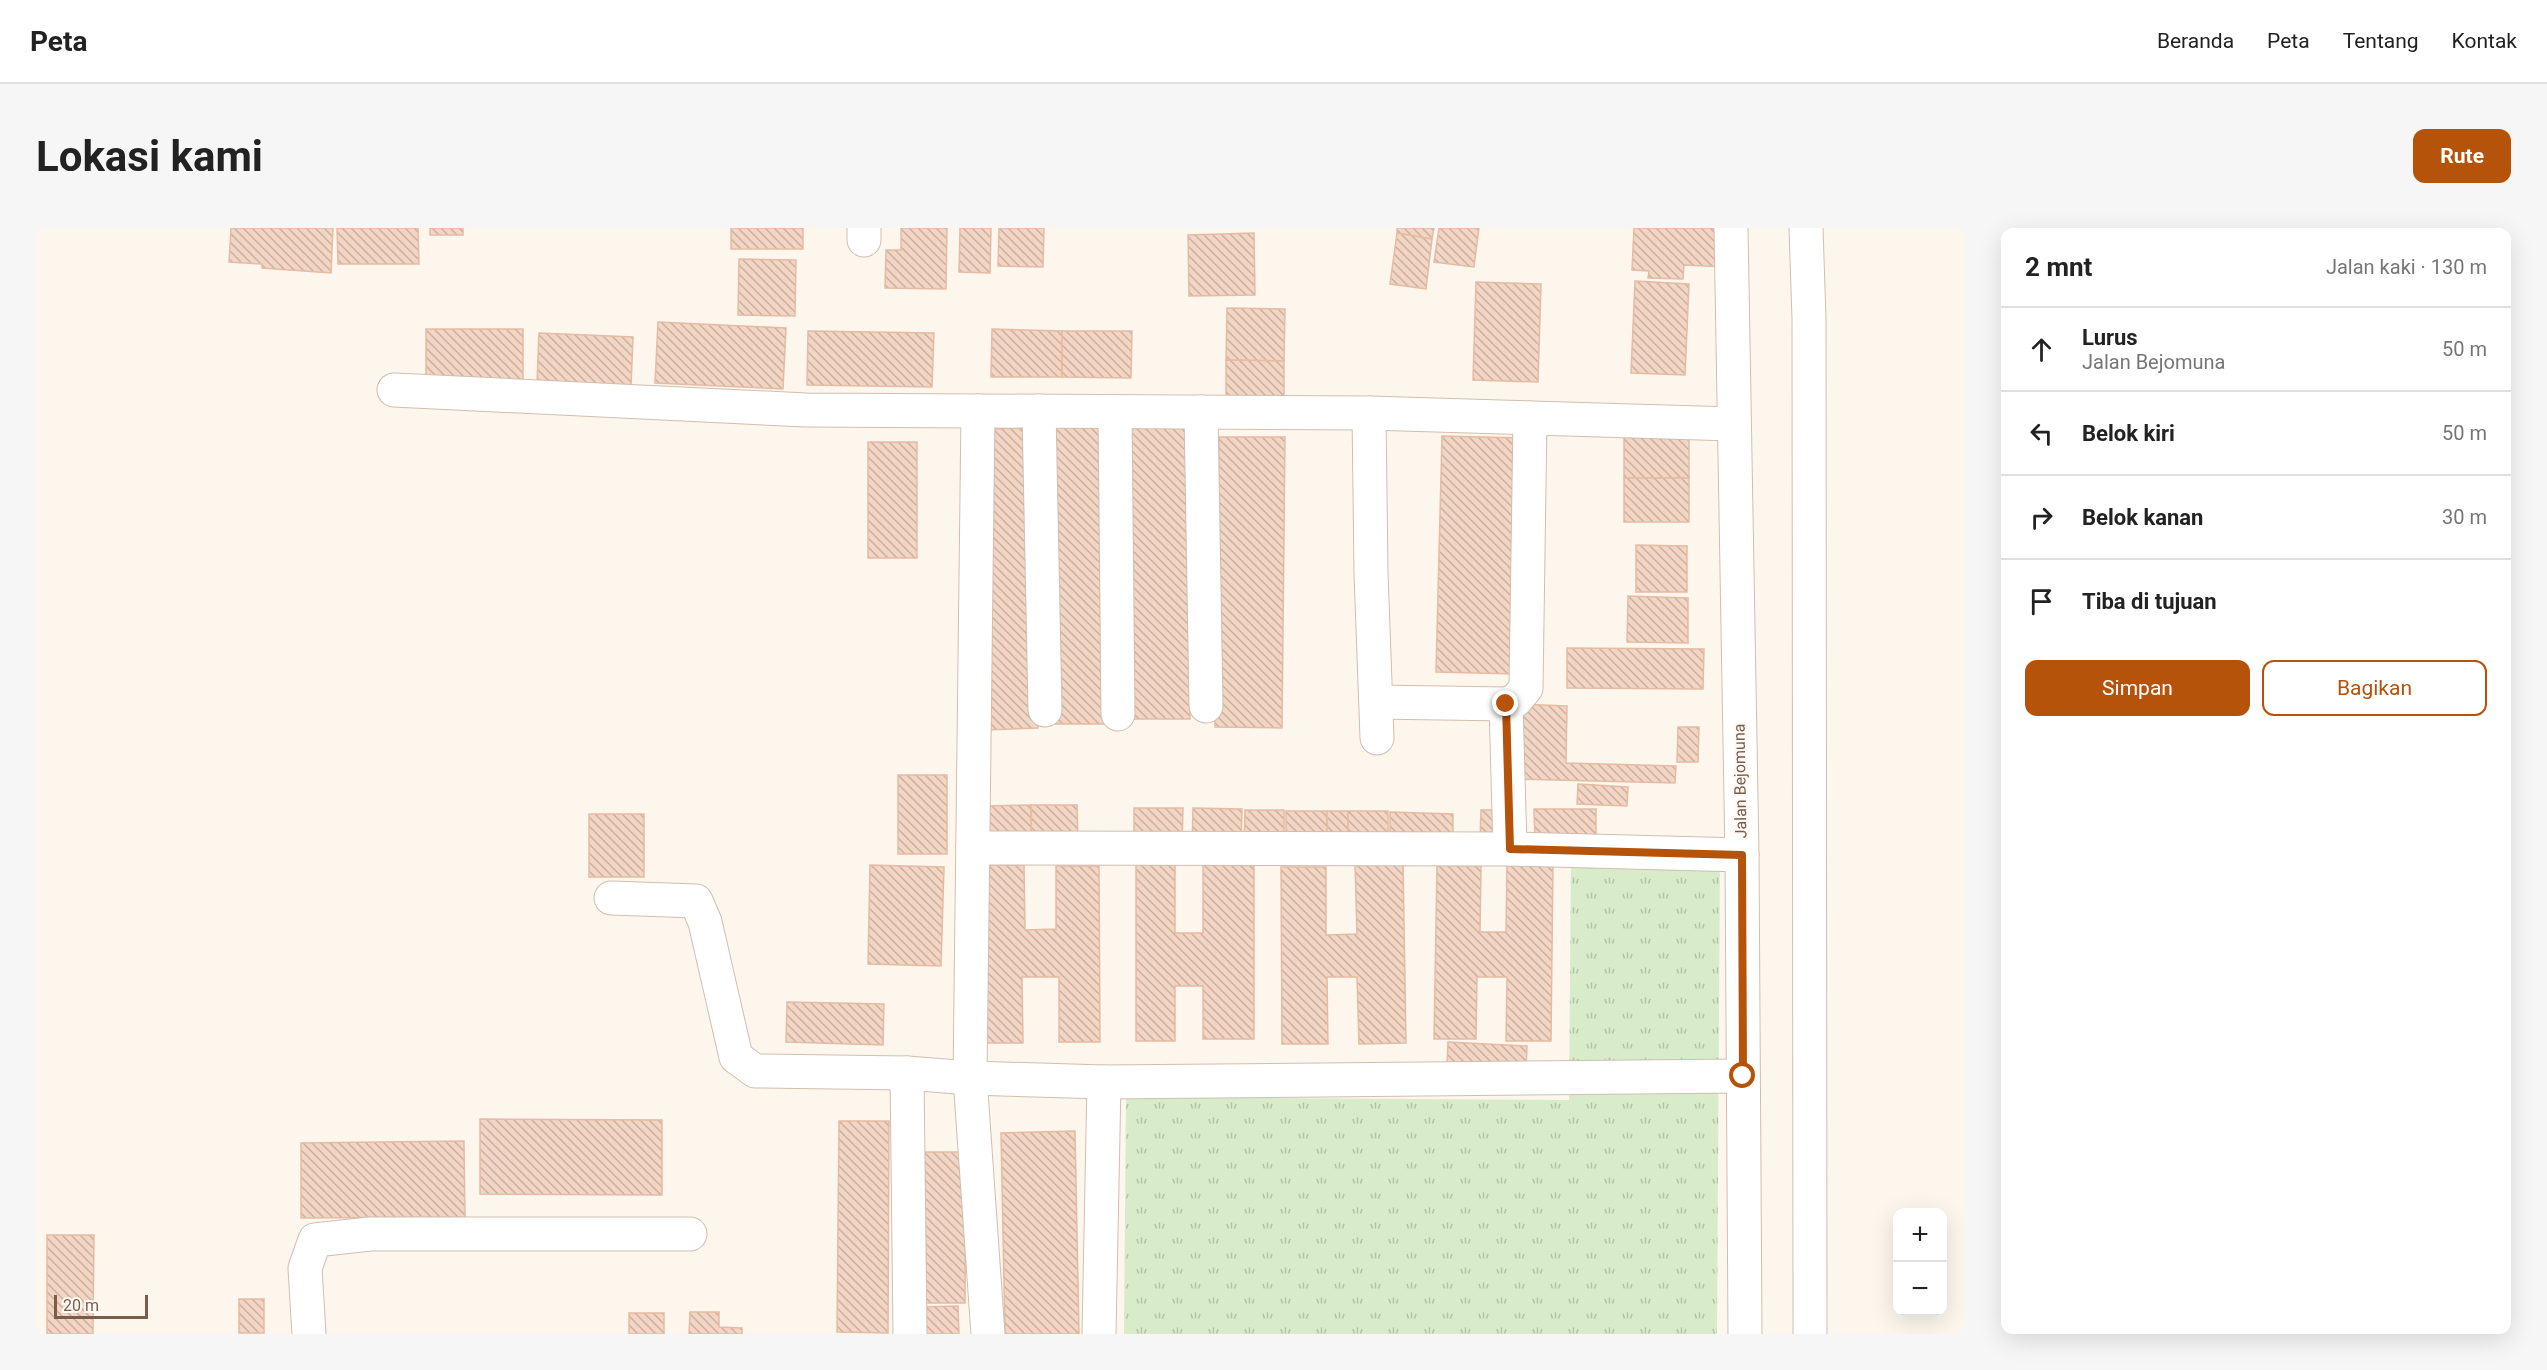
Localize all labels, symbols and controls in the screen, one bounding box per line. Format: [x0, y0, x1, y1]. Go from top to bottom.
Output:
text: Peta [30, 25, 87, 58]
text: Beranda [2157, 29, 2234, 53]
text: Peta [2267, 29, 2310, 53]
text: Tentang [2343, 29, 2419, 53]
text: Kontak [2452, 29, 2517, 53]
button: Rute [2413, 129, 2511, 183]
text: Lokasi kami [36, 132, 263, 181]
text: 2 mnt [2025, 252, 2092, 282]
text: Jalan kaki · 130 m [2326, 255, 2487, 279]
text: Lurus [2082, 325, 2138, 350]
icon: ahead [2025, 333, 2058, 366]
text: 50 m [2442, 337, 2487, 361]
text: Jalan Bejomuna [2082, 350, 2225, 374]
icon: left [2025, 417, 2058, 450]
text: Belok kiri [2082, 421, 2175, 446]
text: 50 m [2442, 421, 2487, 445]
icon: right [2025, 501, 2058, 534]
text: Belok kanan [2082, 505, 2203, 530]
text: 30 m [2442, 505, 2487, 529]
icon: arrive [2025, 585, 2058, 618]
text: Tiba di tujuan [2082, 589, 2217, 614]
button: Simpan [2025, 660, 2250, 716]
button: Bagikan [2262, 660, 2487, 716]
route end [1492, 690, 1518, 716]
street label: Jalan Bejomuna [1730, 723, 1750, 839]
route start [1729, 1062, 1755, 1088]
map controls [1893, 1208, 1947, 1316]
button: + [1893, 1208, 1947, 1262]
button: − [1893, 1262, 1947, 1316]
scale bar [54, 1292, 148, 1320]
text: 20 m [63, 1296, 99, 1315]

